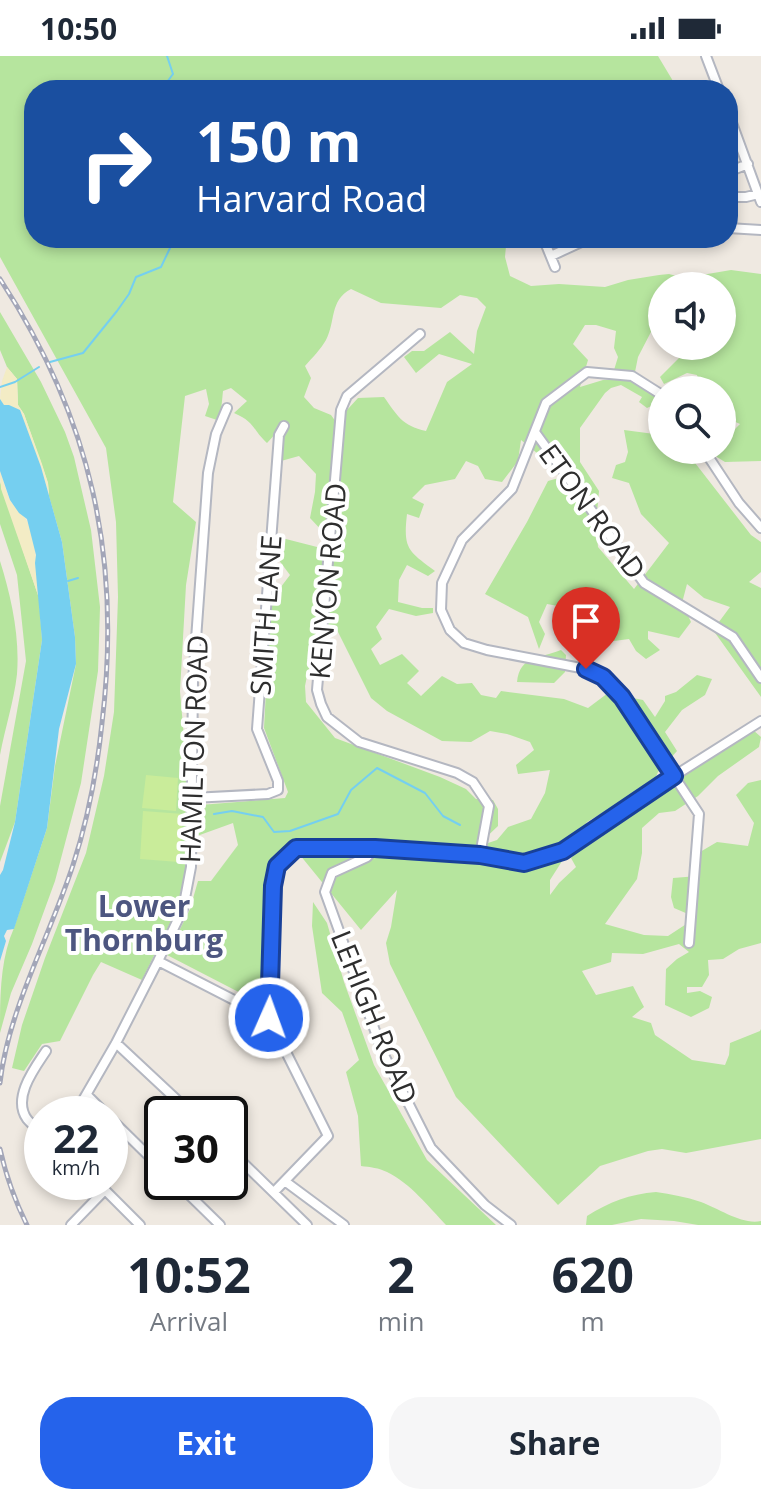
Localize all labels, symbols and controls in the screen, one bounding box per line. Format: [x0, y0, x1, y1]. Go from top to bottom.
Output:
text: 10:50 [40, 8, 117, 49]
text: 150 m [196, 102, 362, 178]
icon: right [64, 112, 168, 216]
text: Harvard Road [196, 174, 427, 223]
map controls [648, 272, 736, 464]
button: sound [648, 272, 736, 360]
button: search [648, 376, 736, 464]
street label: ETON ROAD [531, 436, 655, 586]
street label: KENYON ROAD [300, 481, 354, 681]
street label: SMITH LANE [240, 534, 290, 696]
pin [552, 587, 620, 669]
icon: arrive [564, 599, 608, 643]
street label: HAMILTON ROAD [170, 634, 216, 864]
district label: Lower Thornburg [65, 885, 223, 960]
street label: LEHIGH ROAD [323, 925, 427, 1109]
position arrow [227, 976, 311, 1060]
speed limit sign: 30 [144, 1096, 248, 1200]
text: 22 [53, 1110, 99, 1165]
text: km/h [52, 1154, 100, 1181]
text: 10:52 [127, 1242, 251, 1307]
text: 2 [387, 1242, 415, 1307]
text: 620 [551, 1242, 634, 1307]
text: Arrival [150, 1303, 228, 1339]
text: min [378, 1303, 424, 1339]
text: m [581, 1303, 605, 1339]
button: Exit [40, 1397, 373, 1489]
button: Share [389, 1397, 721, 1489]

